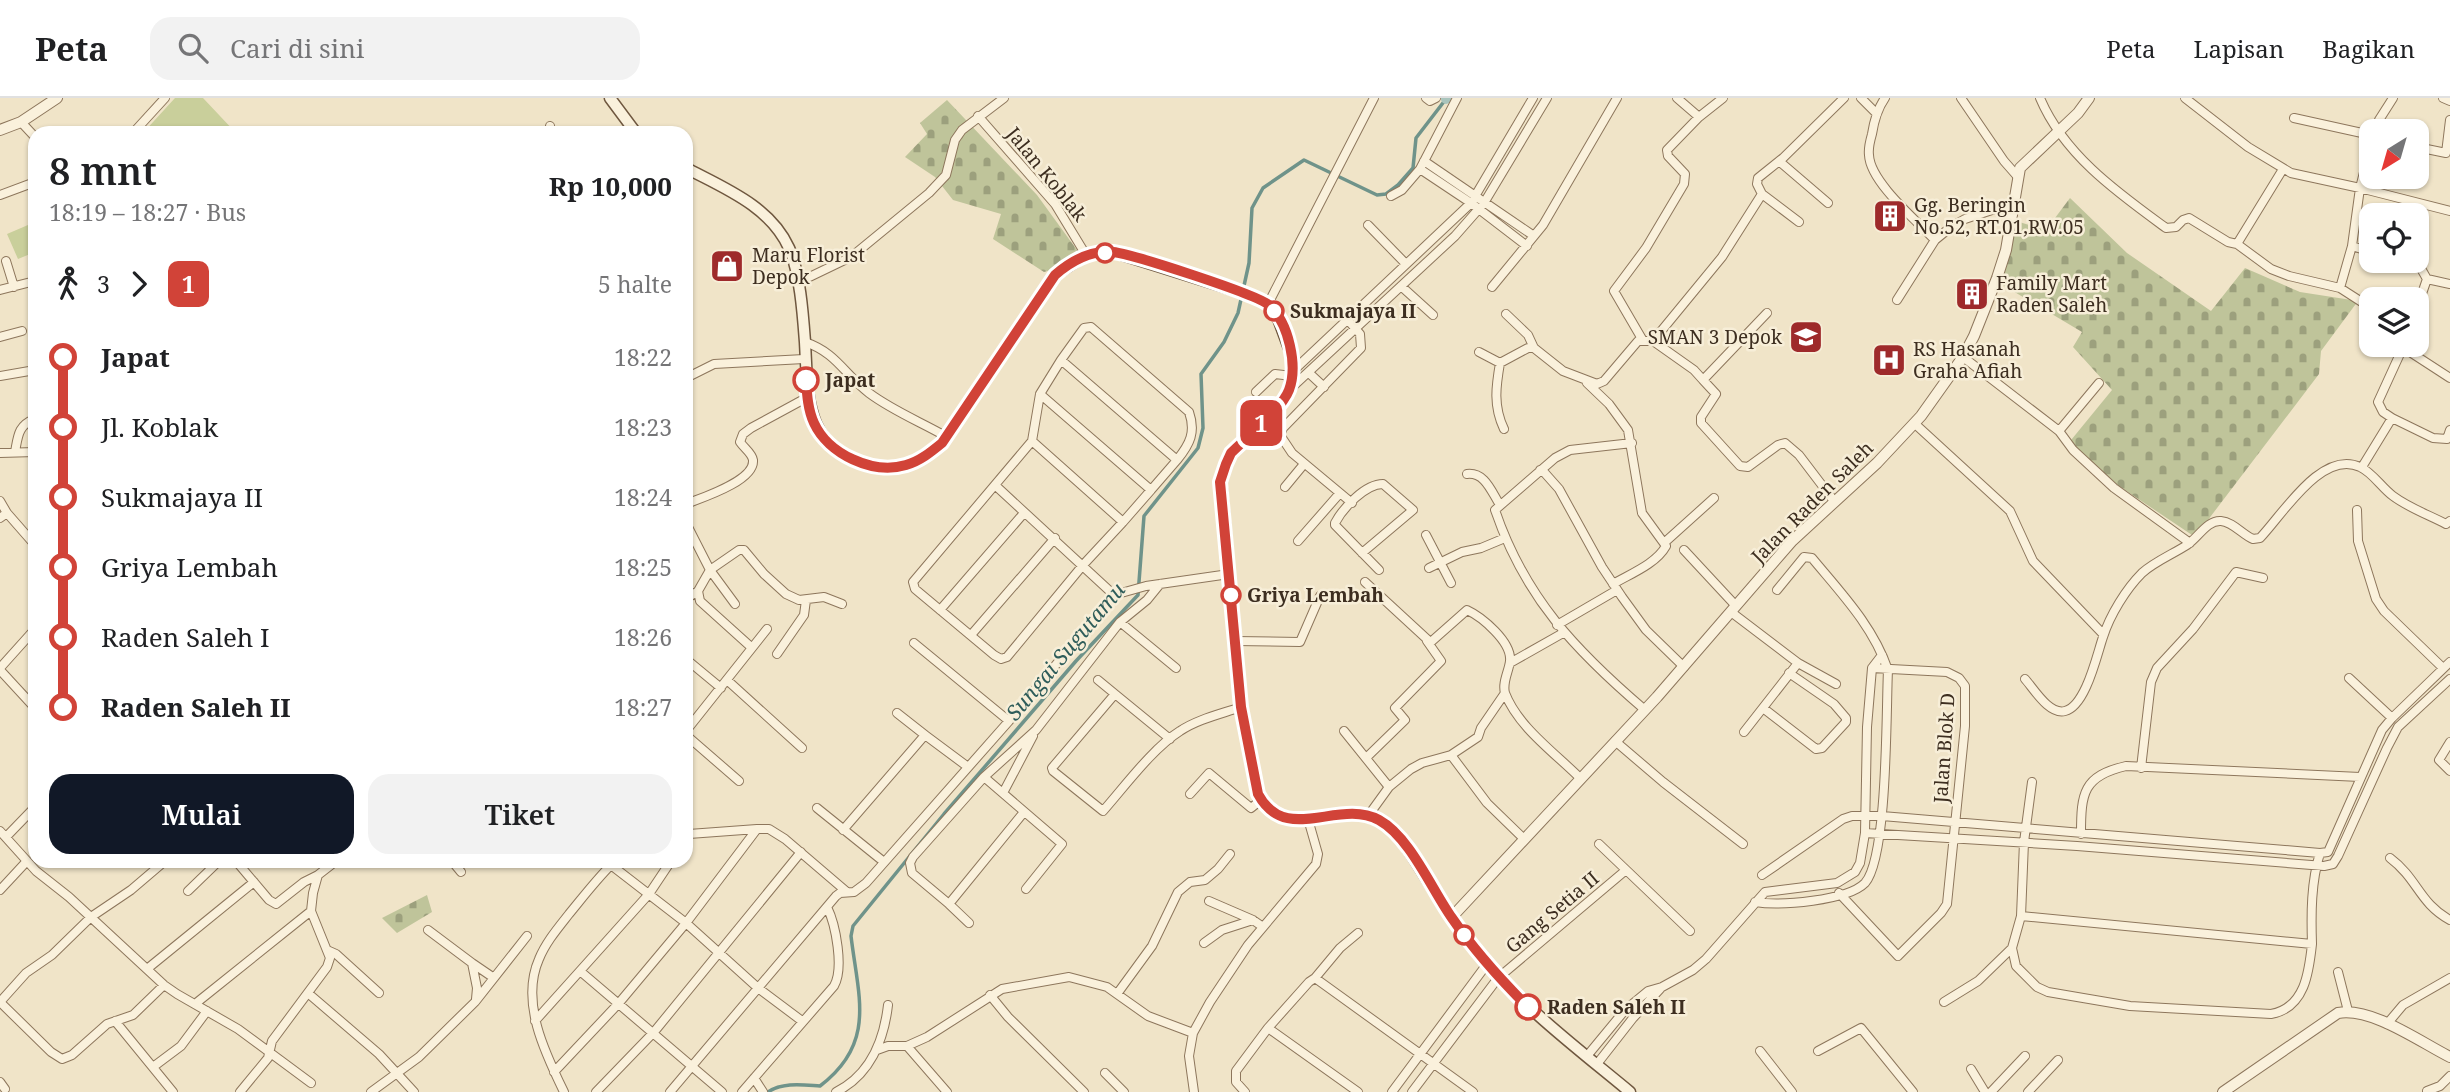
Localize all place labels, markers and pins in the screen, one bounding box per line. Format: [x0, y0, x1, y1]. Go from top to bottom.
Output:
place label: Gg. Beringin No.52, RT.01,RW.05 [1914, 192, 2084, 240]
building icon: Gg. Beringin No.52, RT.01,RW.05 [1871, 197, 1909, 235]
place label: Maru Florist Depok [752, 242, 865, 290]
unlabelled marker [1095, 243, 1115, 263]
shop icon: Maru Florist Depok [708, 247, 746, 285]
place label: Family Mart Raden Saleh [1996, 270, 2107, 318]
building icon: Family Mart Raden Saleh [1953, 275, 1991, 313]
place label: Sukmajaya II [1290, 298, 1416, 324]
marker: Sukmajaya II [1264, 301, 1284, 321]
school or university icon: SMAN 3 Depok [1787, 318, 1825, 356]
place label: SMAN 3 Depok [1648, 324, 1783, 350]
place label: RS Hasanah Graha Afiah [1913, 336, 2022, 384]
hospital icon: RS Hasanah Graha Afiah [1870, 341, 1908, 379]
marker: Japat [793, 367, 819, 393]
place label: Japat [824, 367, 876, 393]
place label: Griya Lembah [1247, 582, 1384, 608]
marker: Griya Lembah [1221, 585, 1241, 605]
unlabelled marker [1454, 925, 1474, 945]
marker: Raden Saleh II [1515, 994, 1541, 1020]
place label: Raden Saleh II [1547, 994, 1686, 1020]

